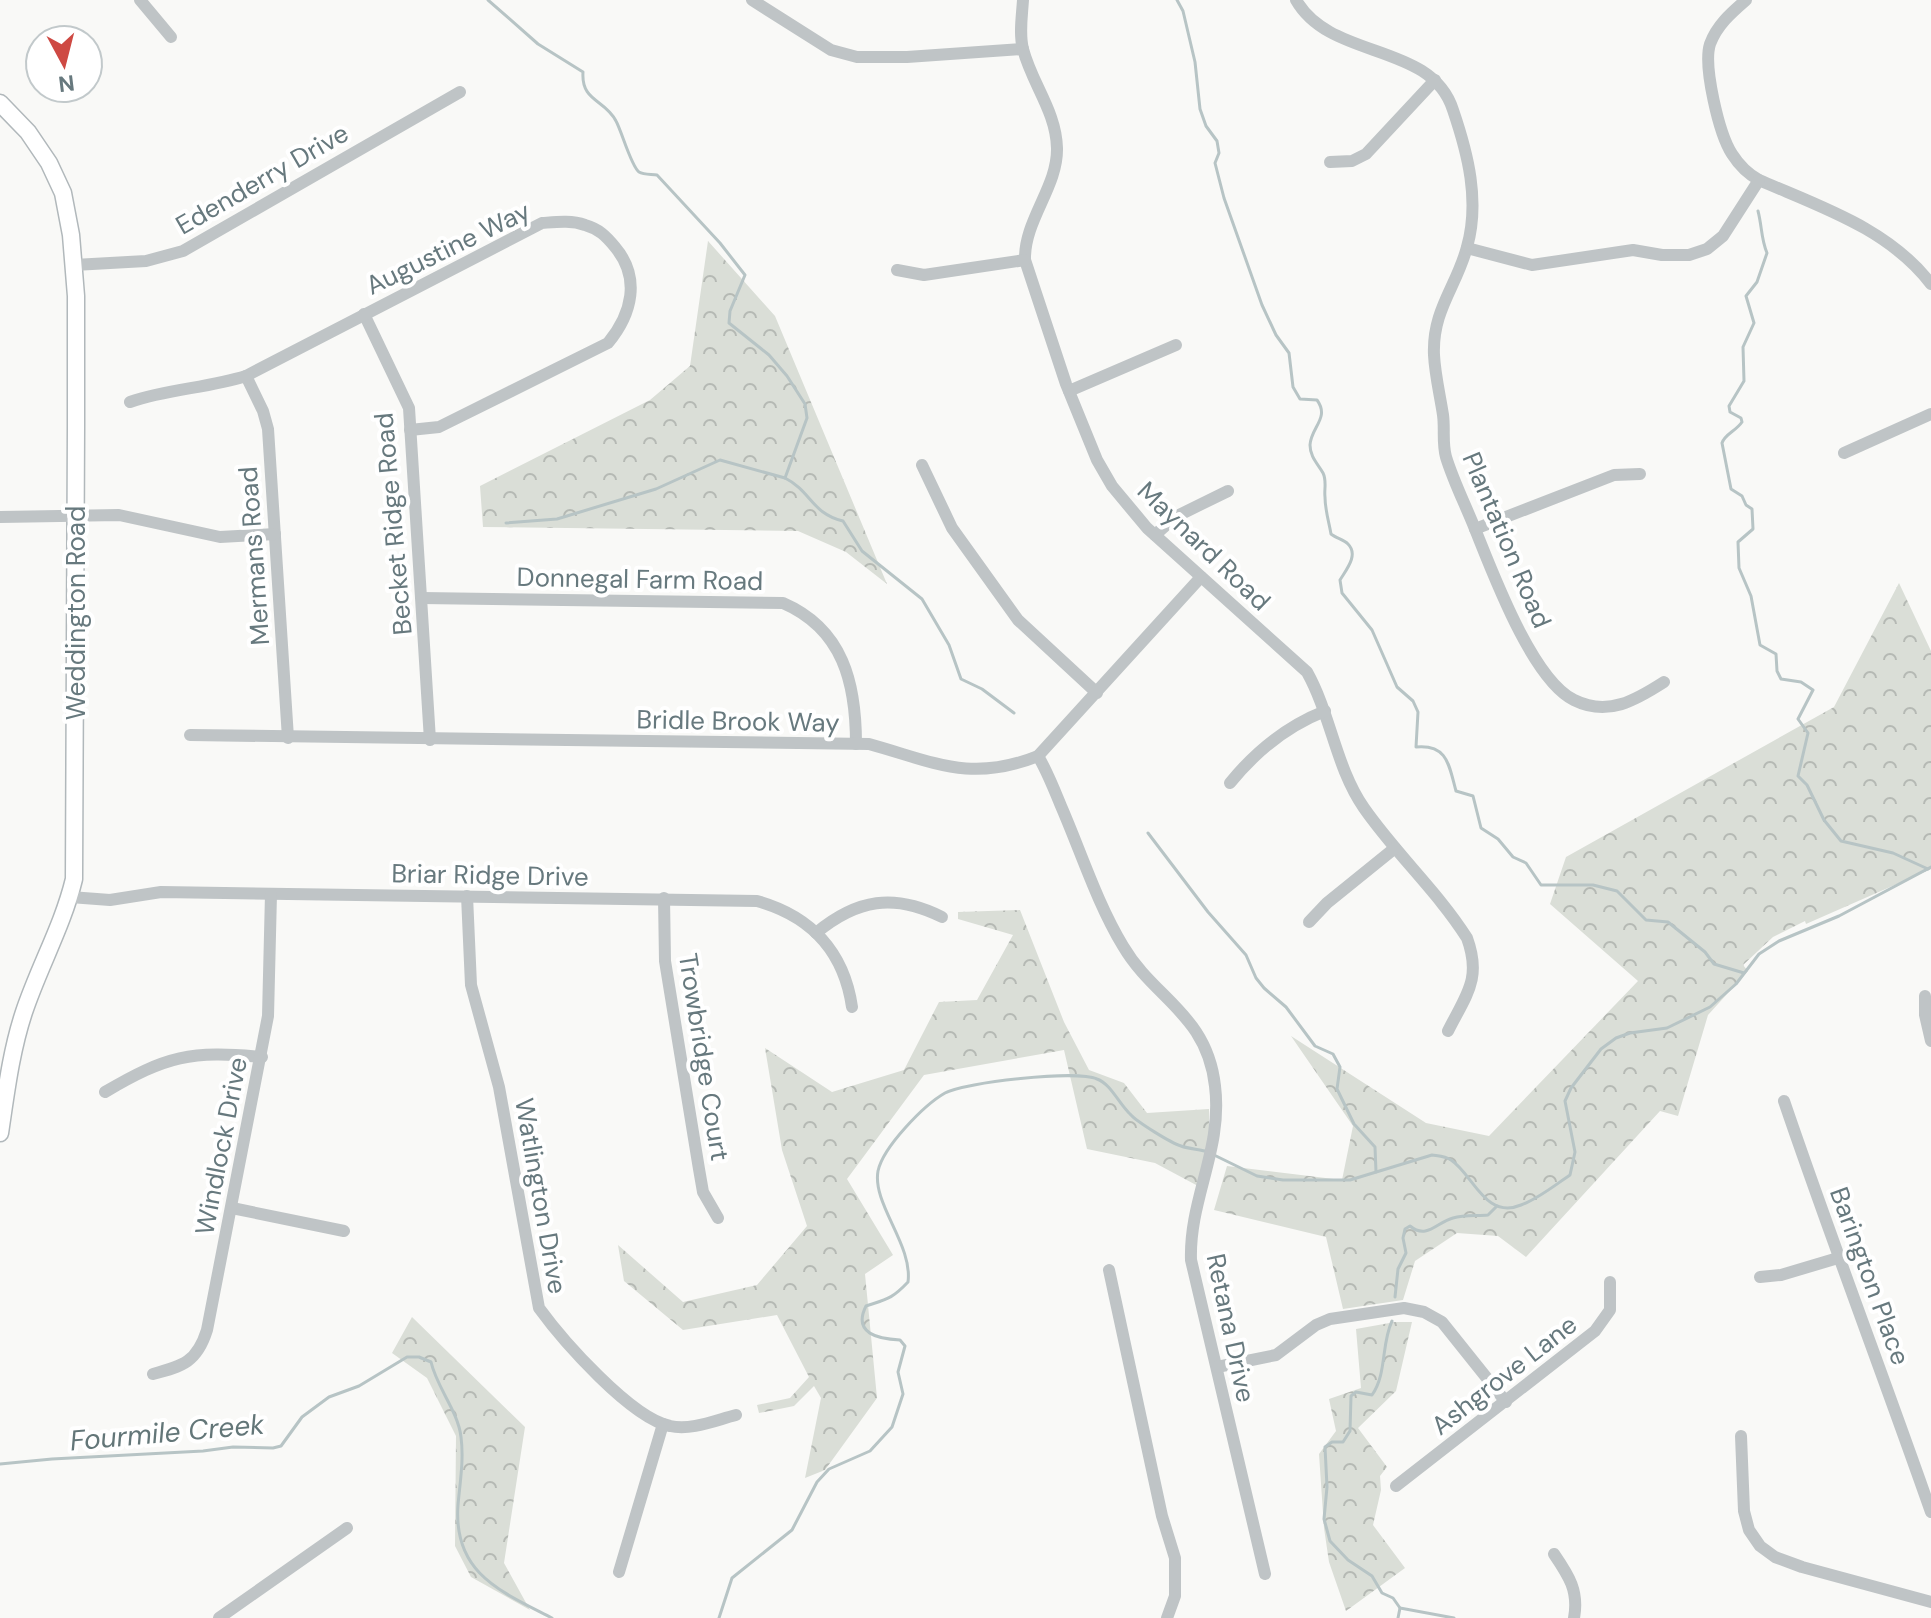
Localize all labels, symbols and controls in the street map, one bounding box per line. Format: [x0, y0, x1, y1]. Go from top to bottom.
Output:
north arrow [24, 24, 104, 104]
text: N [57, 68, 76, 99]
street label: Edenderry Drive [170, 116, 354, 242]
street label: Augustine Way [360, 194, 536, 302]
street label: Becket Ridge Road [366, 411, 420, 637]
street label: Plantation Road [1455, 447, 1559, 633]
street label: Mermans Road [231, 466, 277, 646]
street label: Maynard Road [1130, 474, 1278, 618]
street label: Weddington Road [59, 506, 93, 720]
street label: Donnegal Farm Road [516, 560, 764, 598]
street label: Bridle Brook Way [636, 702, 840, 740]
street label: Briar Ridge Drive [391, 856, 589, 894]
street label: Trowbridge Court [671, 951, 737, 1163]
street label: Windlock Drive [187, 1054, 255, 1238]
street label: Watlington Drive [507, 1096, 575, 1296]
street label: Barington Place [1822, 1182, 1918, 1370]
street label: Retana Drive [1199, 1251, 1263, 1405]
street label: Ashgrove Lane [1424, 1307, 1584, 1443]
water label: Fourmile Creek [68, 1406, 267, 1459]

